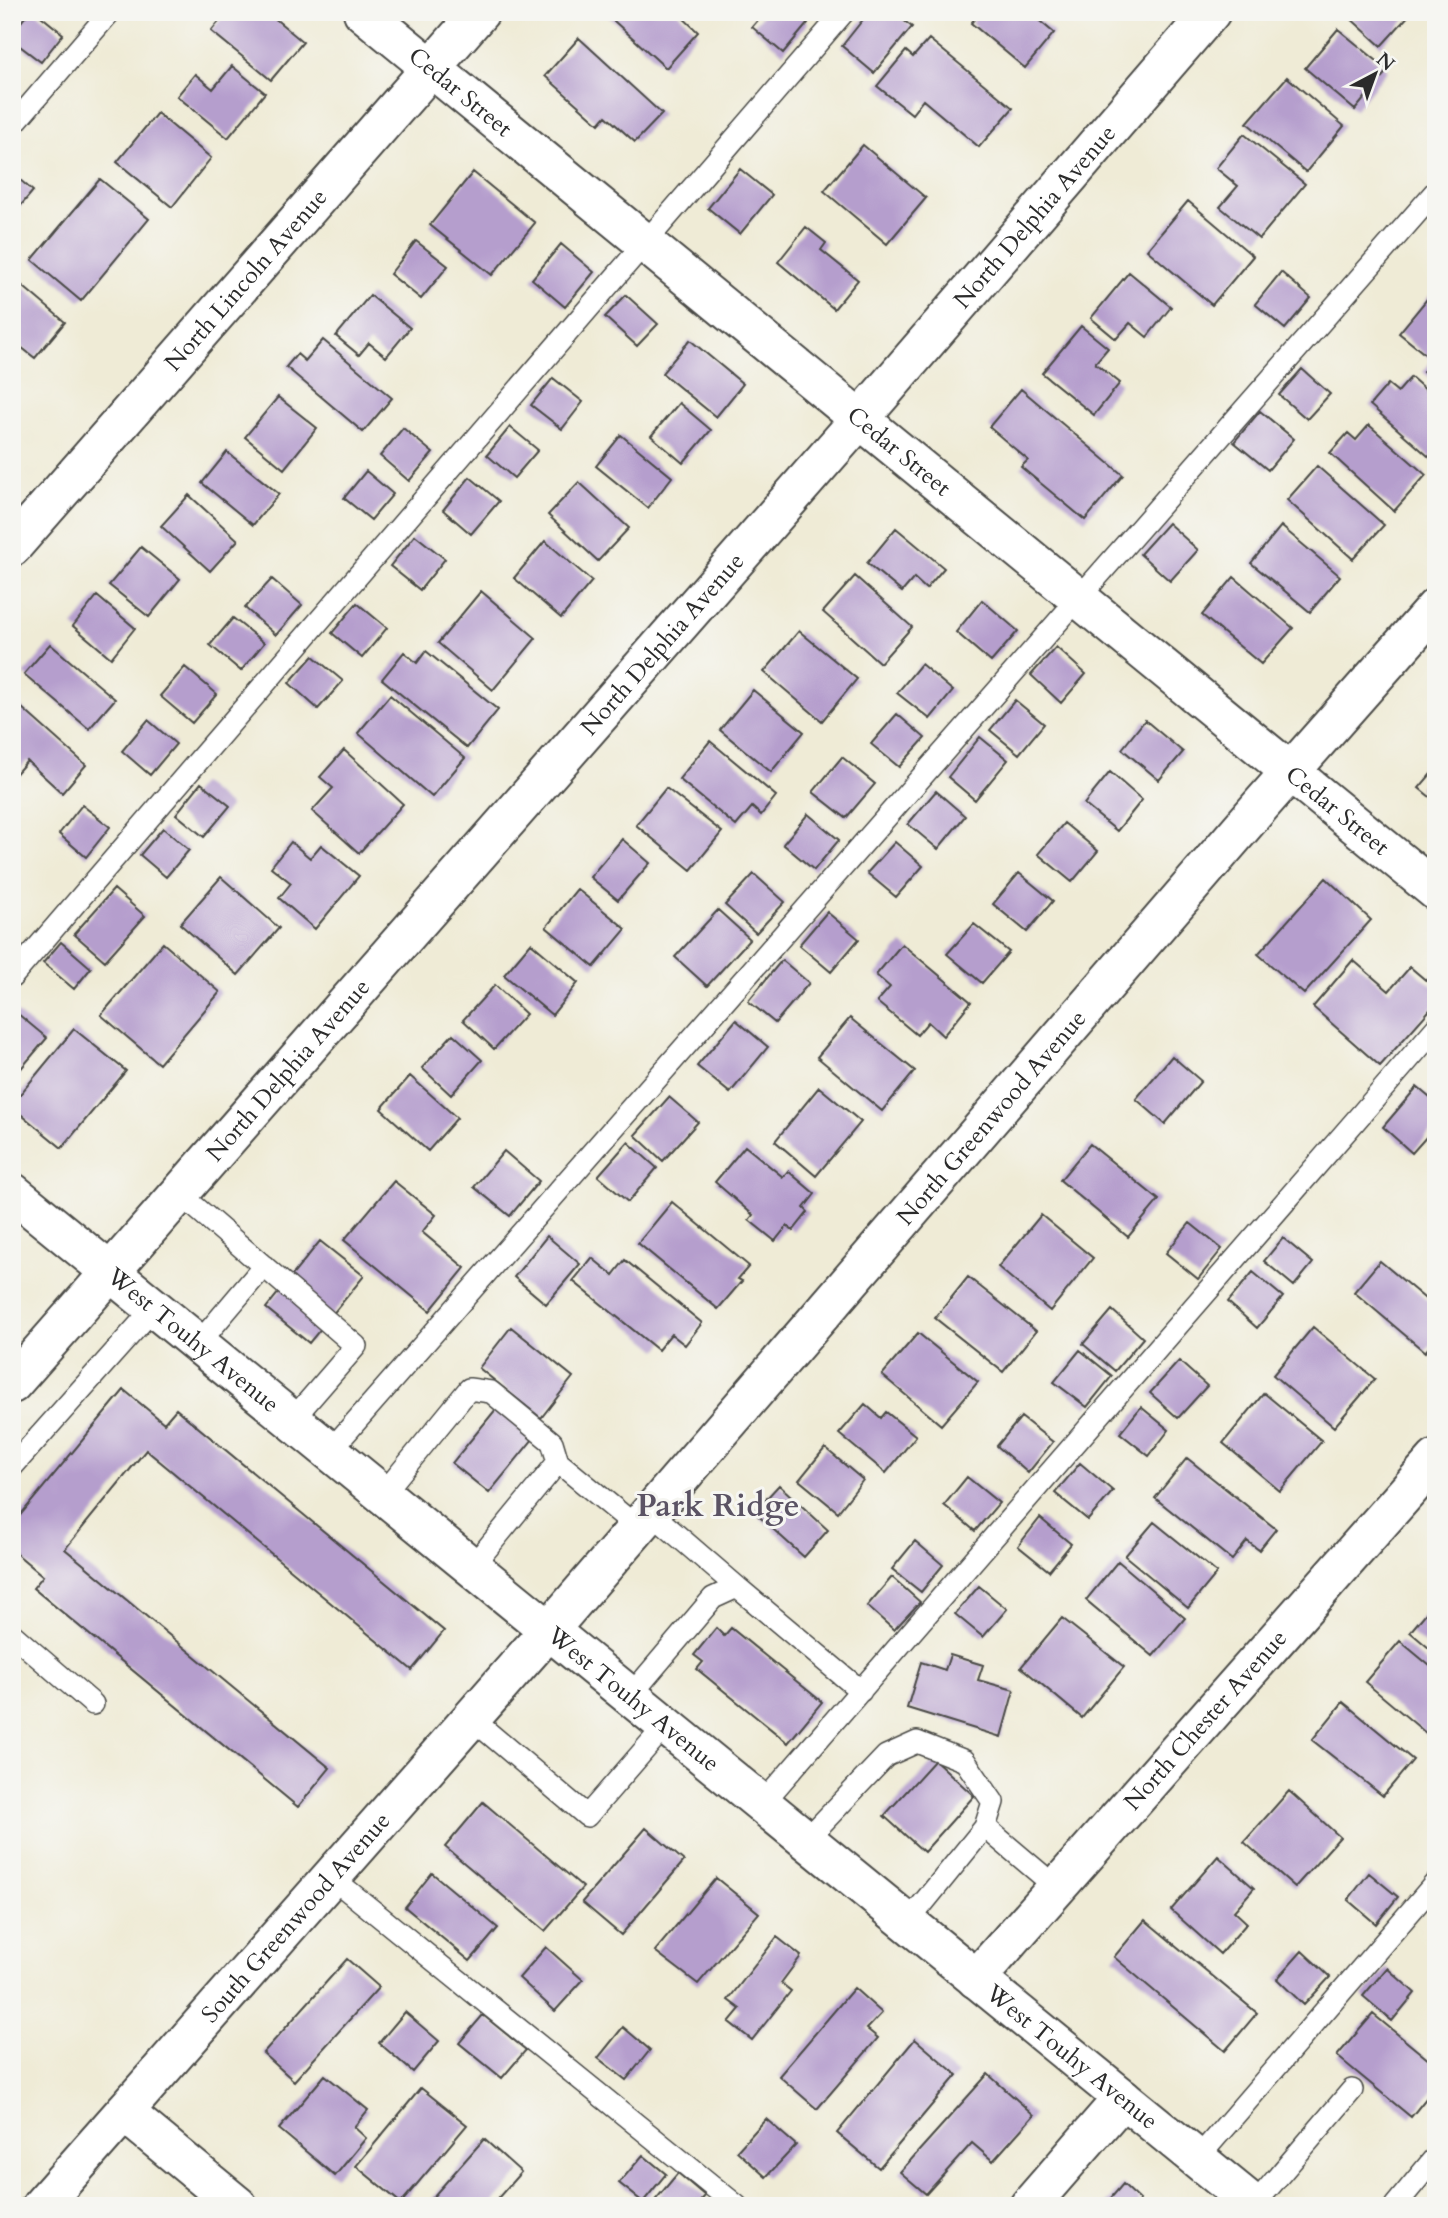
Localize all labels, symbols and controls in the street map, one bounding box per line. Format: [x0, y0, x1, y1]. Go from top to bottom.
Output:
north arrow [1340, 38, 1410, 108]
street label: Cedar Street [401, 39, 520, 145]
text: N [1371, 47, 1401, 77]
street label: North Delphia Avenue [946, 117, 1123, 316]
street label: North Lincoln Avenue [157, 181, 335, 378]
street label: Cedar Street [840, 399, 958, 504]
street label: North Delphia Avenue [573, 546, 752, 743]
street label: Cedar Street [1279, 758, 1397, 863]
street label: North Delphia Avenue [198, 971, 377, 1169]
street label: North Greenwood Avenue [889, 1003, 1094, 1232]
street label: West Touhy Avenue [99, 1259, 286, 1420]
district label: Park Ridge [637, 1484, 799, 1528]
street label: West Touhy Avenue [540, 1618, 727, 1779]
street label: North Chester Avenue [1116, 1622, 1294, 1817]
street label: South Greenwood Avenue [194, 1805, 398, 2030]
street label: West Touhy Avenue [978, 1976, 1165, 2137]

